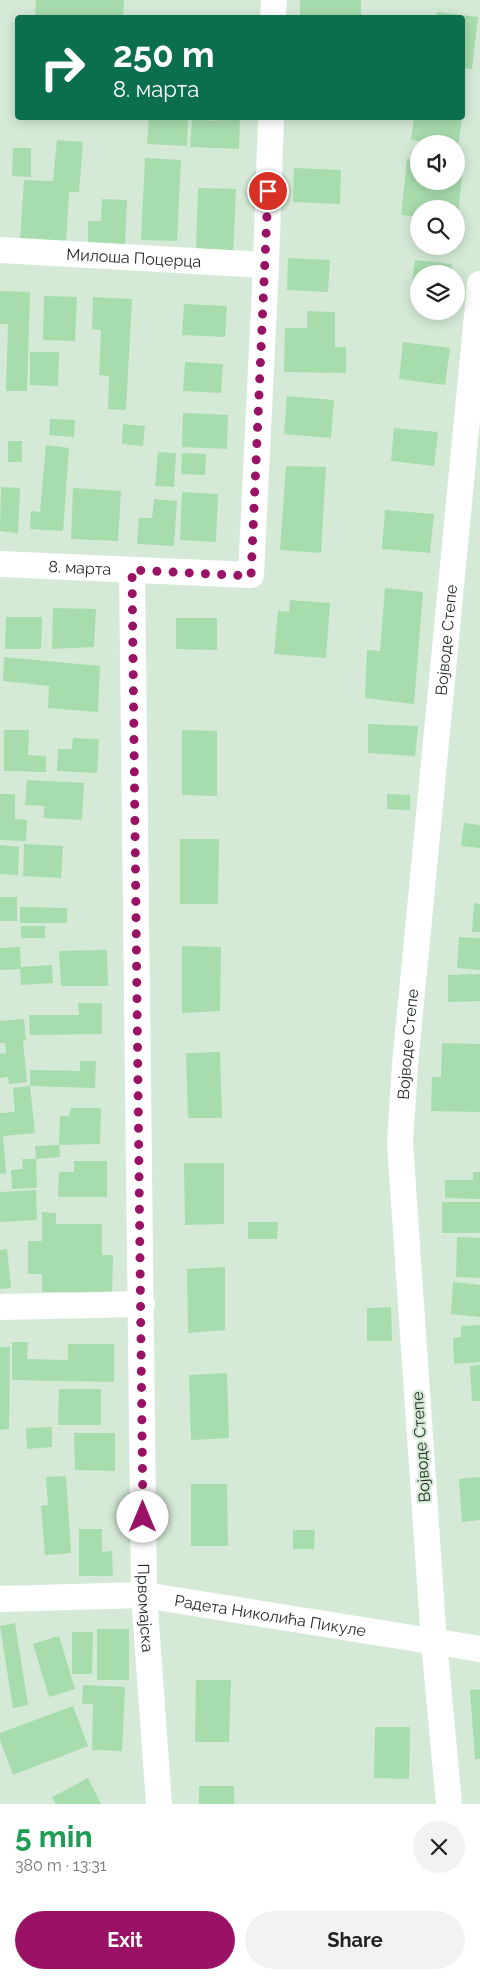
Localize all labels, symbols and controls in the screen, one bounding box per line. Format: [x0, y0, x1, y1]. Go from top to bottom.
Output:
text: 250 m [113, 34, 215, 75]
icon: right [30, 35, 95, 100]
text: 8. марта [113, 76, 199, 102]
map controls [410, 135, 465, 320]
button: sound [410, 135, 465, 190]
pin [247, 170, 289, 212]
icon: arrive [254, 177, 282, 205]
button: search [410, 200, 465, 255]
street label: Милоша Поцерца [66, 244, 202, 271]
button: layers [410, 265, 465, 320]
street label: 8. марта [48, 557, 112, 578]
street label: Војводе Степе [431, 584, 461, 696]
street label: Војводе Степе [393, 988, 422, 1100]
street label: Војводе Степе [408, 1391, 434, 1503]
position arrow [116, 1490, 168, 1542]
street label: Првомајска [134, 1563, 158, 1653]
street label: Радета Николића Пикуле [173, 1591, 367, 1640]
text: 5 min [15, 1819, 93, 1854]
button: close [413, 1821, 465, 1873]
text: 380 m · 13:31 [15, 1856, 107, 1875]
button: Exit [15, 1911, 235, 1969]
button: Share [245, 1911, 465, 1969]

